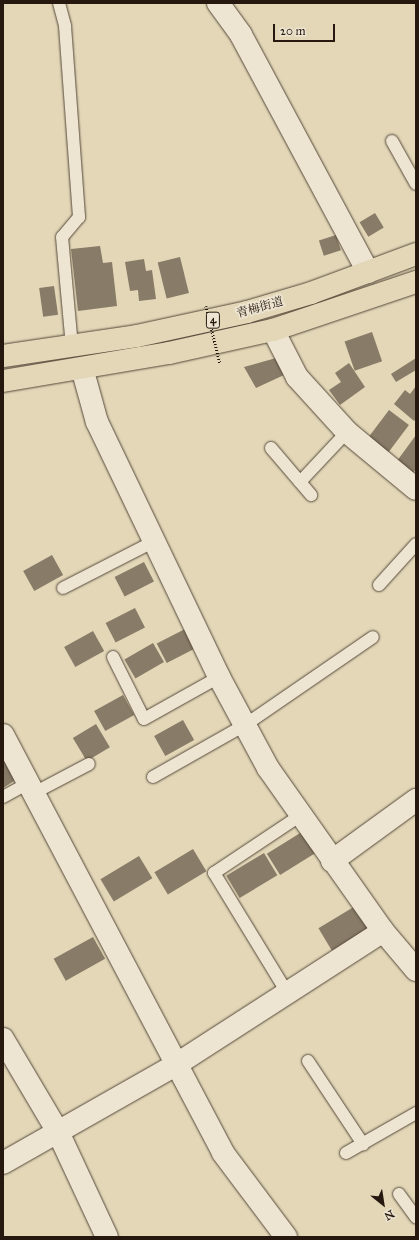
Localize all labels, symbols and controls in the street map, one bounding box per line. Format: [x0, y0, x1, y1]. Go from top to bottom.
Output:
scale bar [275, 16, 337, 42]
text: 20 m [280, 24, 306, 38]
street label: 青梅街道 [235, 294, 285, 322]
road number: 4 [205, 311, 221, 329]
north arrow [363, 1184, 403, 1224]
text: N [382, 1207, 397, 1223]

